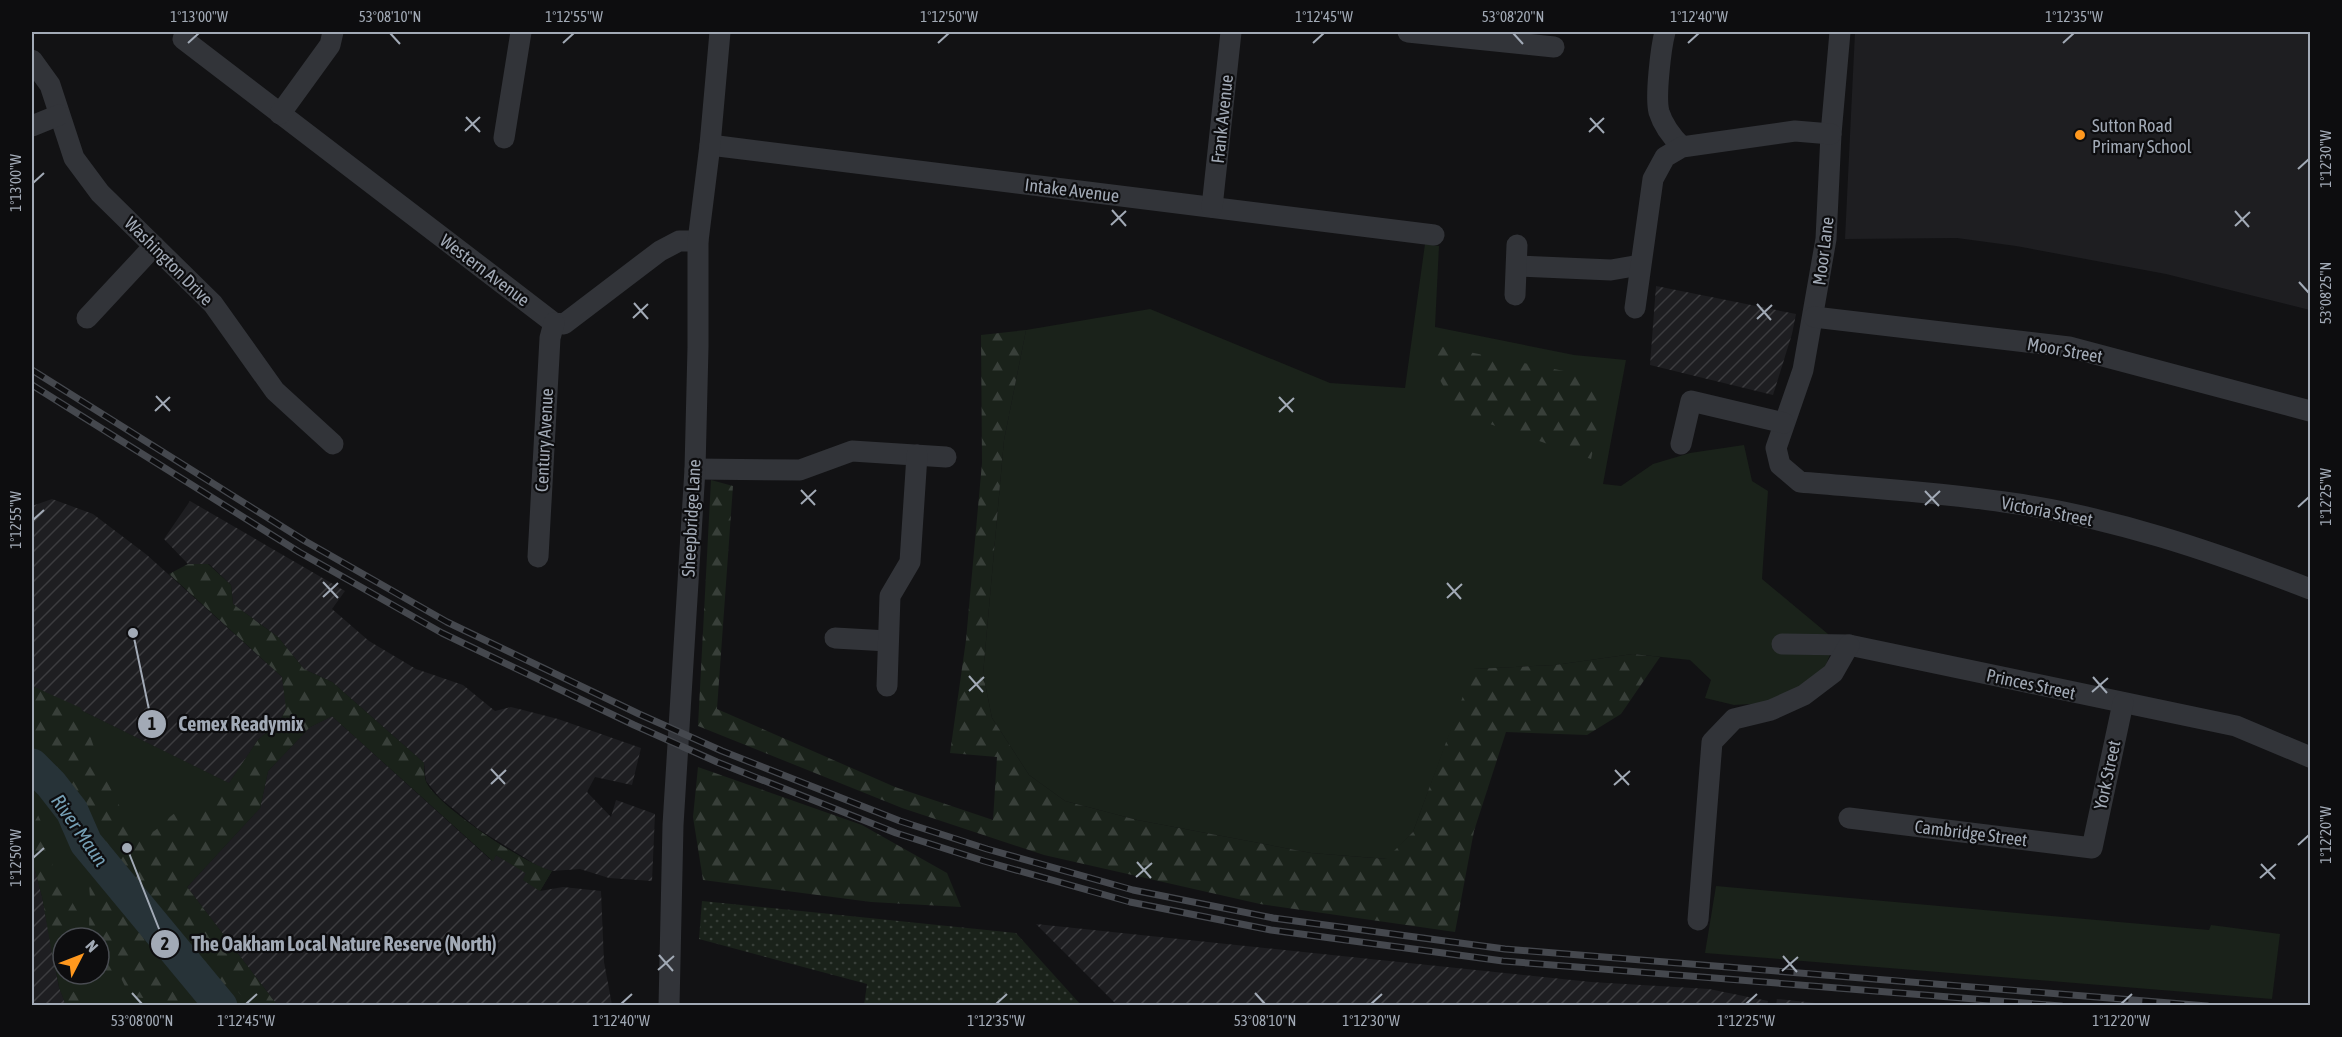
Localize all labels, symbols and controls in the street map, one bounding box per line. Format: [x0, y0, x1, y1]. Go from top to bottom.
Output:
text: 1°13'00"W [170, 8, 228, 25]
text: 53°08'10"N [359, 8, 421, 25]
text: 1°12'55"W [545, 8, 603, 25]
text: 1°12'50"W [920, 8, 978, 25]
text: 1°12'45"W [1295, 8, 1353, 25]
text: 53°08'20"N [1482, 8, 1544, 25]
text: 1°12'40"W [1670, 8, 1728, 25]
text: 1°12'35"W [2045, 8, 2103, 25]
street label: Frank Avenue [1207, 74, 1237, 164]
place label: Sutton Road Primary School [2092, 115, 2192, 157]
marker: Sutton Road Primary School [2073, 128, 2087, 142]
text: 1°12'30"W [2317, 130, 2334, 188]
text: 1°13'00"W [7, 154, 24, 212]
street label: Intake Avenue [1024, 174, 1120, 206]
street label: Washington Drive [121, 213, 217, 309]
street label: Moor Lane [1808, 215, 1838, 287]
street label: Western Avenue [436, 230, 534, 310]
text: 53°08'25"N [2317, 262, 2334, 324]
street label: Moor Street [2026, 333, 2104, 367]
street label: Century Avenue [531, 388, 557, 492]
street label: Sheepbridge Lane [677, 459, 705, 577]
text: 1°12'25"W [2317, 468, 2334, 526]
text: 1°12'55"W [7, 491, 24, 549]
street label: Victoria Street [1999, 492, 2095, 530]
street label: Princes Street [1985, 664, 2077, 704]
callout: Cemex Readymix [137, 705, 316, 743]
text: Cemex Readymix [178, 712, 304, 735]
text: 1 [148, 713, 156, 734]
street label: York Street [2089, 738, 2125, 812]
water label: River Maun [47, 790, 113, 871]
text: 1°12'20"W [2317, 806, 2334, 864]
street label: Cambridge Street [1913, 816, 2029, 850]
text: 1°12'50"W [7, 829, 24, 887]
callout: The Oakham Local Nature Reserve (North) [150, 925, 509, 963]
north arrow [51, 926, 111, 986]
text: The Oakham Local Nature Reserve (North) [192, 932, 496, 955]
text: 2 [161, 933, 169, 954]
text: N [82, 936, 102, 955]
text: 53°08'00"N [111, 1012, 173, 1029]
text: 1°12'45"W [217, 1012, 275, 1029]
text: 1°12'40"W [592, 1012, 650, 1029]
text: 1°12'35"W [967, 1012, 1025, 1029]
text: 53°08'10"N [1234, 1012, 1296, 1029]
text: 1°12'30"W [1342, 1012, 1400, 1029]
text: 1°12'25"W [1717, 1012, 1775, 1029]
text: 1°12'20"W [2092, 1012, 2150, 1029]

